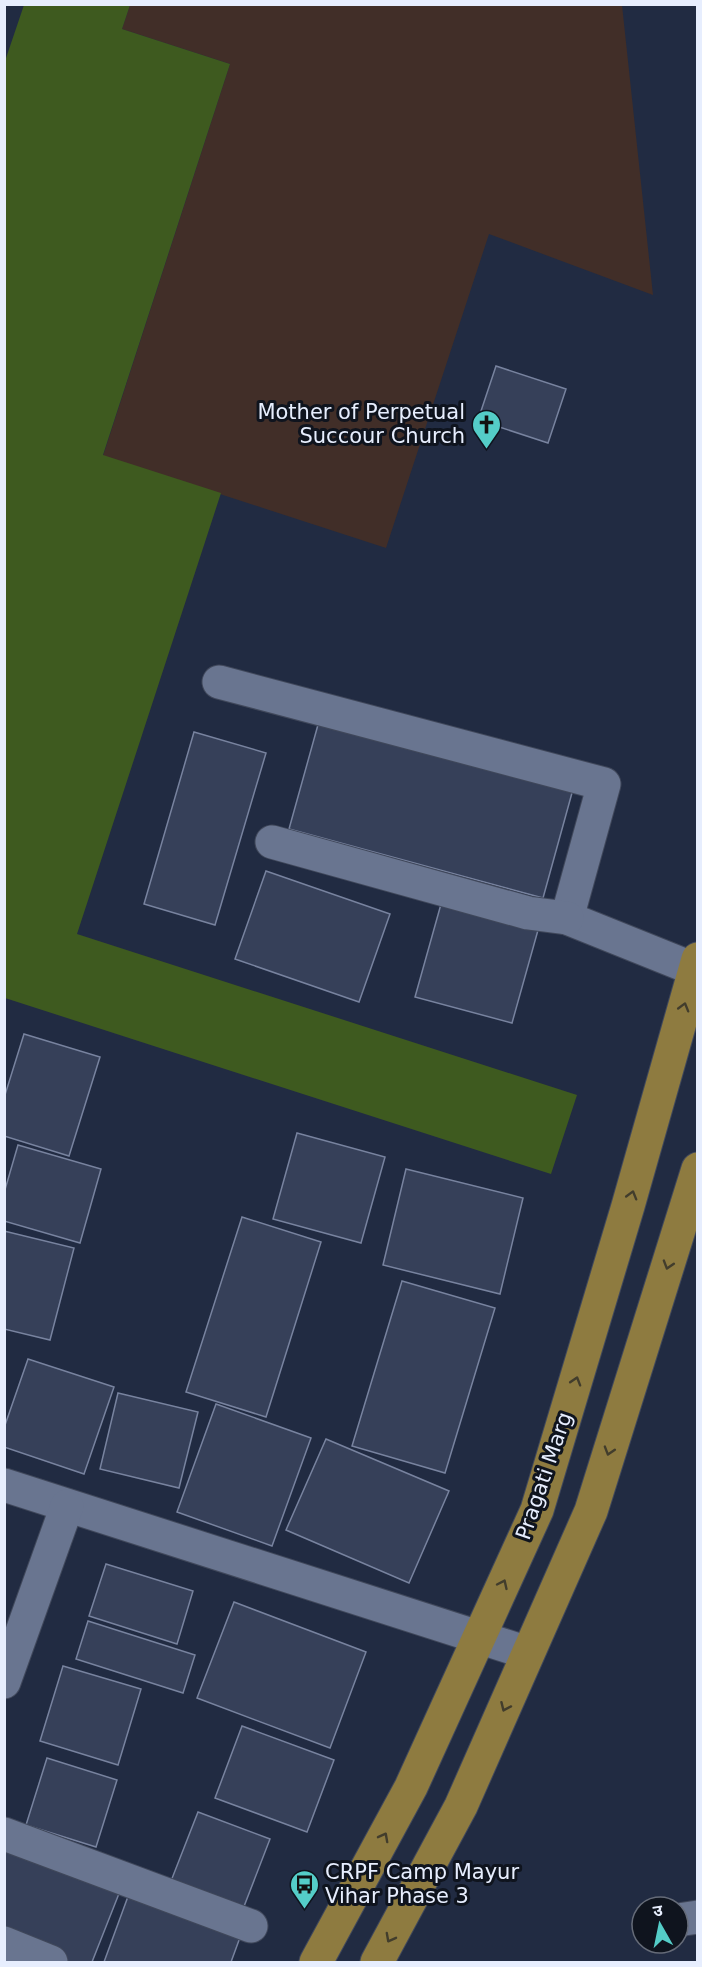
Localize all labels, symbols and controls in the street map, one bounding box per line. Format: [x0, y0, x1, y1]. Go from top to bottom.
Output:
place label: Mother of Perpetual Succour Church [257, 400, 465, 448]
church icon: Mother of Perpetual Succour Church [470, 408, 502, 450]
one-way arrow [677, 1002, 689, 1013]
one-way arrow [624, 1190, 637, 1200]
one-way arrow [662, 1259, 675, 1270]
one-way arrow [569, 1377, 581, 1387]
street label: Pragati Marg [511, 1409, 577, 1543]
one-way arrow [604, 1445, 616, 1456]
one-way arrow [495, 1580, 507, 1591]
one-way arrow [500, 1701, 512, 1712]
one-way arrow [377, 1833, 388, 1843]
place label: CRPF Camp Mayur Vihar Phase 3 [325, 1860, 519, 1908]
bus stop icon: CRPF Camp Mayur Vihar Phase 3 [288, 1868, 320, 1910]
north arrow [630, 1895, 690, 1955]
text: उ [652, 1900, 664, 1921]
one-way arrow [386, 1932, 397, 1942]

